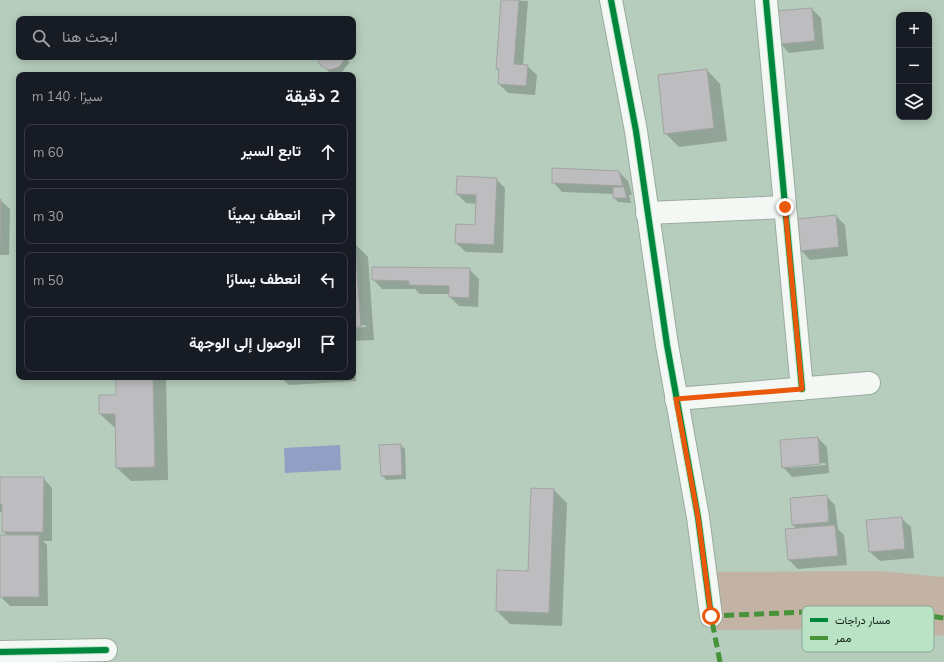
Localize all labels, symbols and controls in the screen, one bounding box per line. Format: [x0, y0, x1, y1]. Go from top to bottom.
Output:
map controls [896, 12, 932, 120]
button: + [896, 12, 932, 48]
search box [16, 16, 356, 60]
icon: search [30, 27, 52, 49]
text: ابحث هنا [62, 27, 117, 46]
button: − [896, 48, 932, 84]
button: layers [896, 84, 932, 120]
text: 2 دقيقة [285, 85, 340, 106]
text: سيرًا · 140 m [32, 88, 103, 104]
text: تابع السير [241, 141, 301, 160]
icon: ahead [317, 141, 339, 163]
text: 60 m [33, 144, 63, 160]
route end [776, 198, 794, 216]
text: انعطف يمينًا [228, 205, 301, 224]
icon: right [317, 205, 339, 227]
text: 30 m [33, 208, 63, 224]
text: انعطف يسارًا [226, 269, 301, 288]
icon: left [317, 269, 339, 291]
text: 50 m [33, 272, 63, 288]
text: الوصول إلى الوجهة [189, 333, 301, 352]
icon: arrive [317, 333, 339, 355]
legend [802, 606, 934, 652]
route start [702, 607, 720, 625]
text: مسار دراجات [835, 613, 890, 627]
text: ممر [834, 631, 852, 645]

